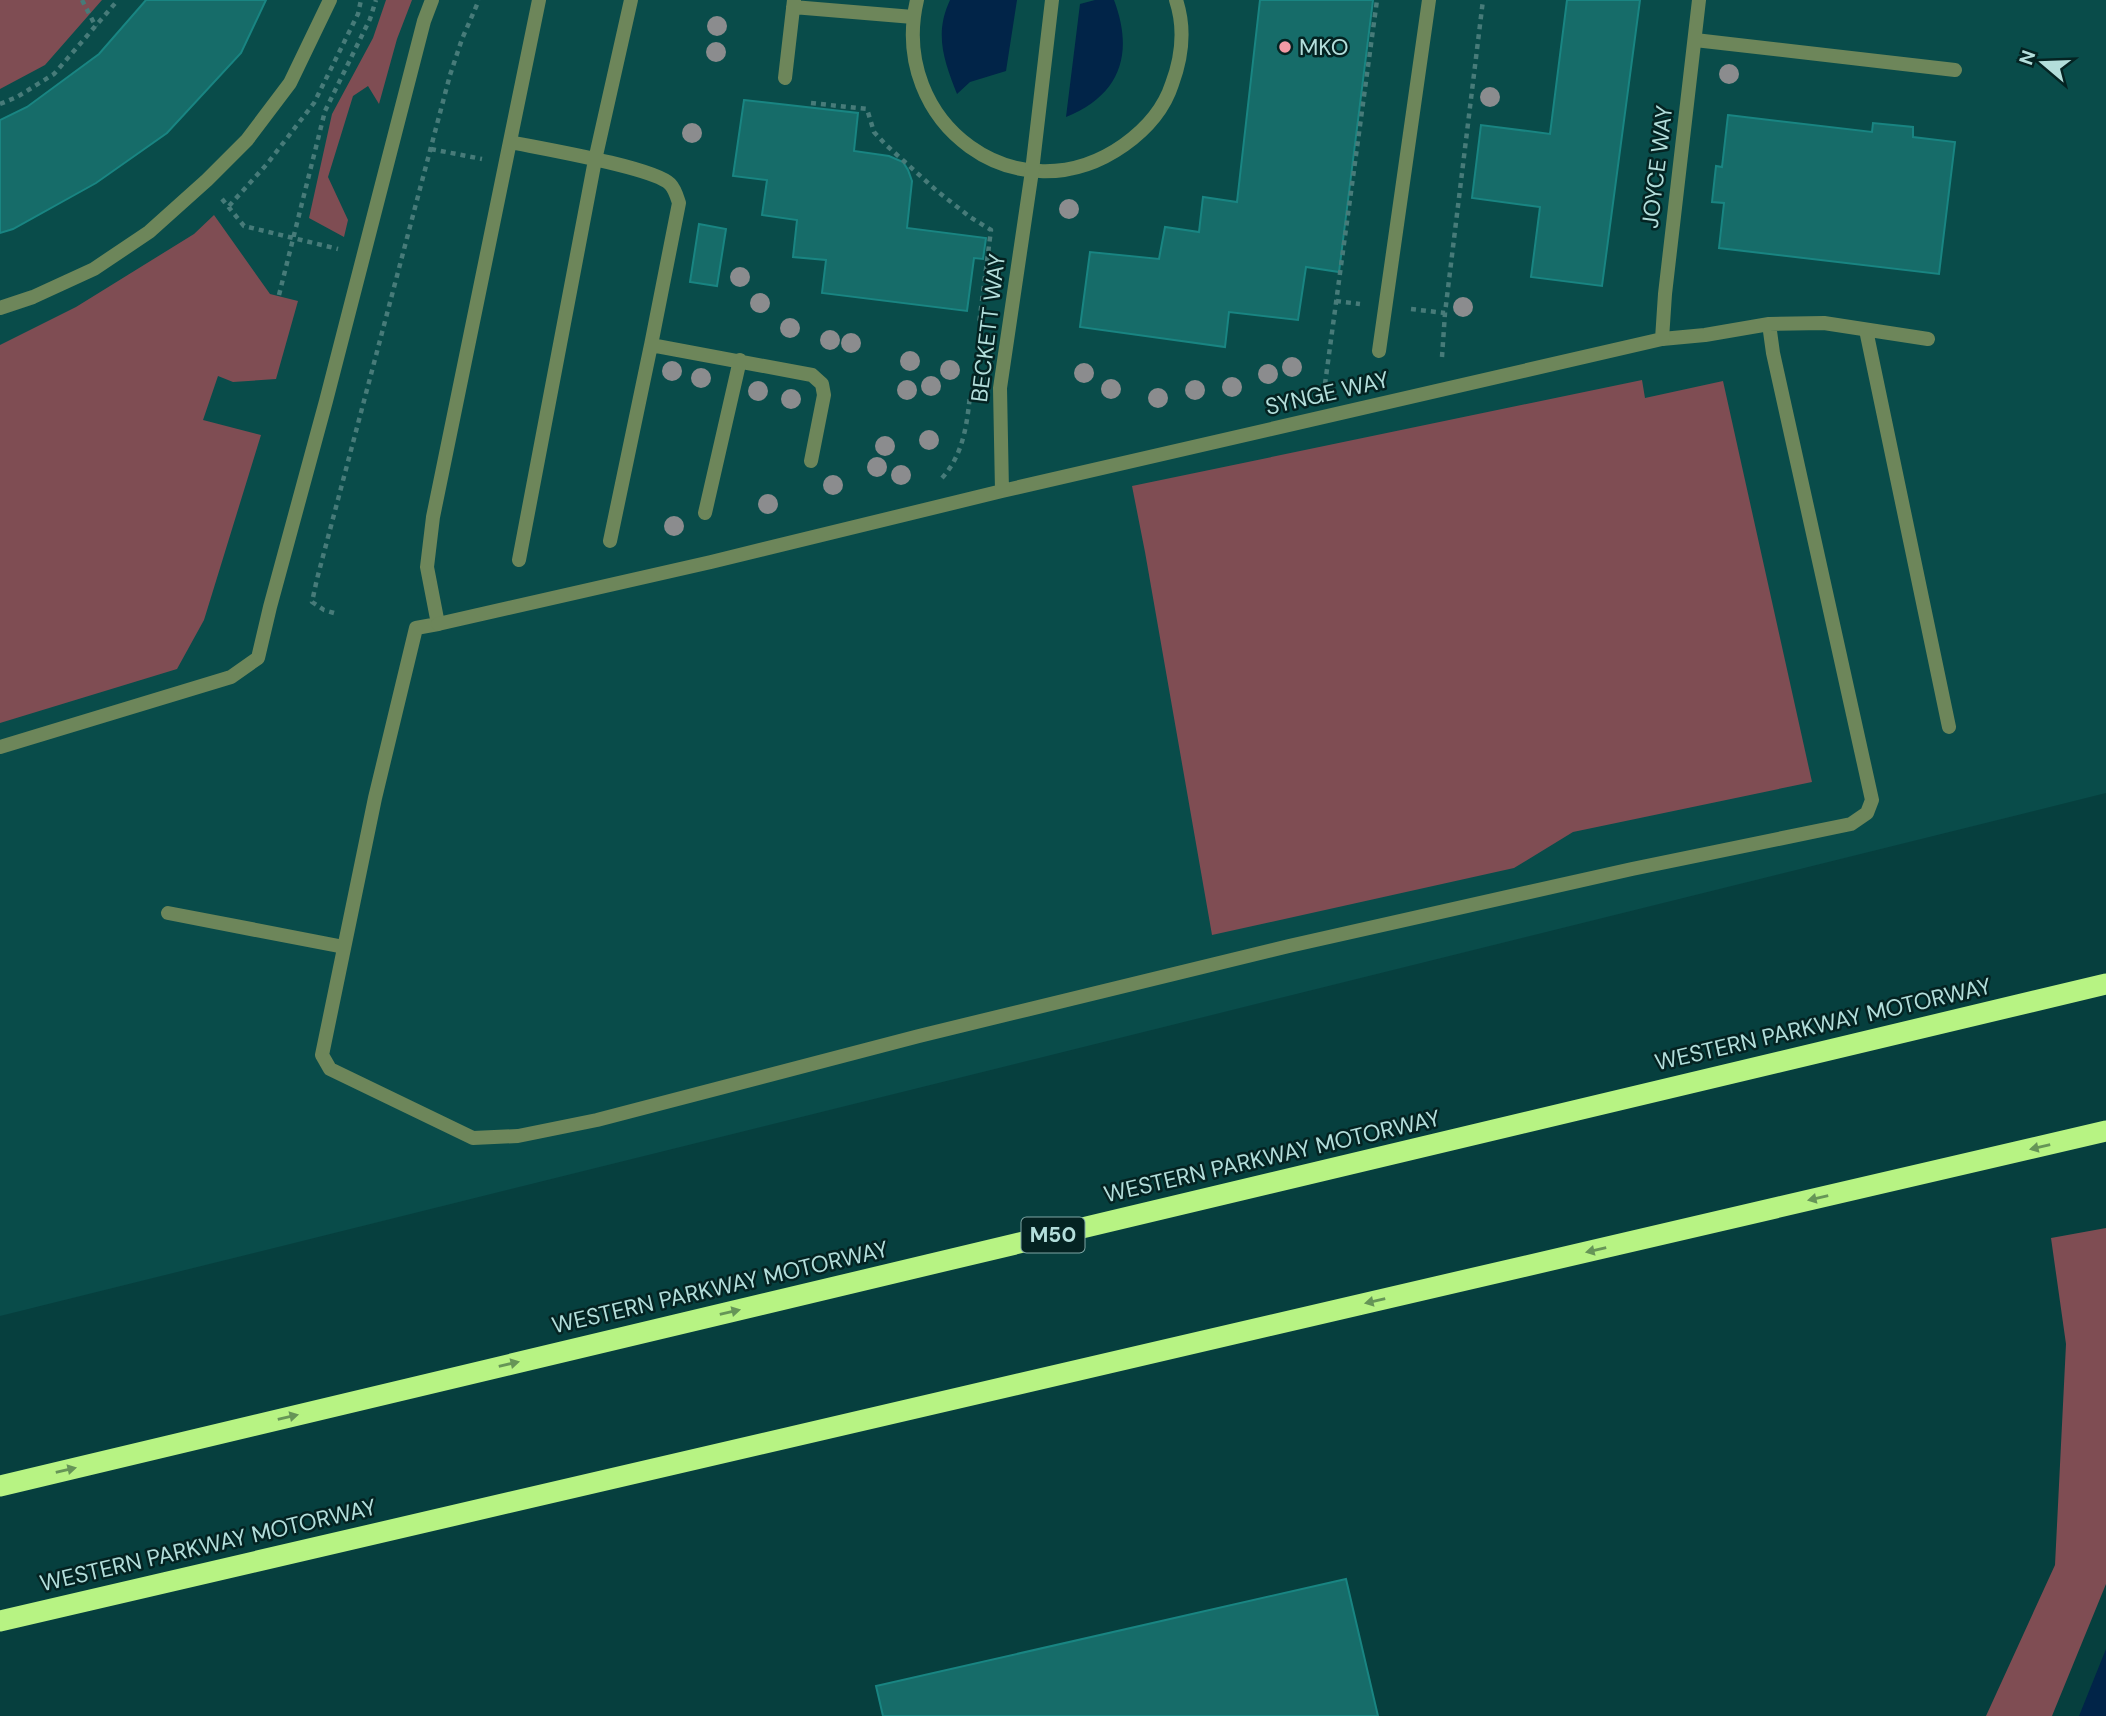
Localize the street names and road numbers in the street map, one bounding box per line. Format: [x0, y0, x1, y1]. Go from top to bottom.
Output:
street label: JOYCE WAY [1635, 104, 1679, 230]
street label: BECKETT WAY [964, 252, 1012, 404]
street label: SYNGE WAY [1262, 364, 1392, 422]
street label: WESTERN PARKWAY MOTORWAY [1652, 971, 1994, 1077]
street label: WESTERN PARKWAY MOTORWAY [1101, 1103, 1443, 1209]
road number: M50 [1021, 1218, 1084, 1252]
street label: WESTERN PARKWAY MOTORWAY [549, 1234, 891, 1340]
street label: WESTERN PARKWAY MOTORWAY [37, 1492, 379, 1598]

